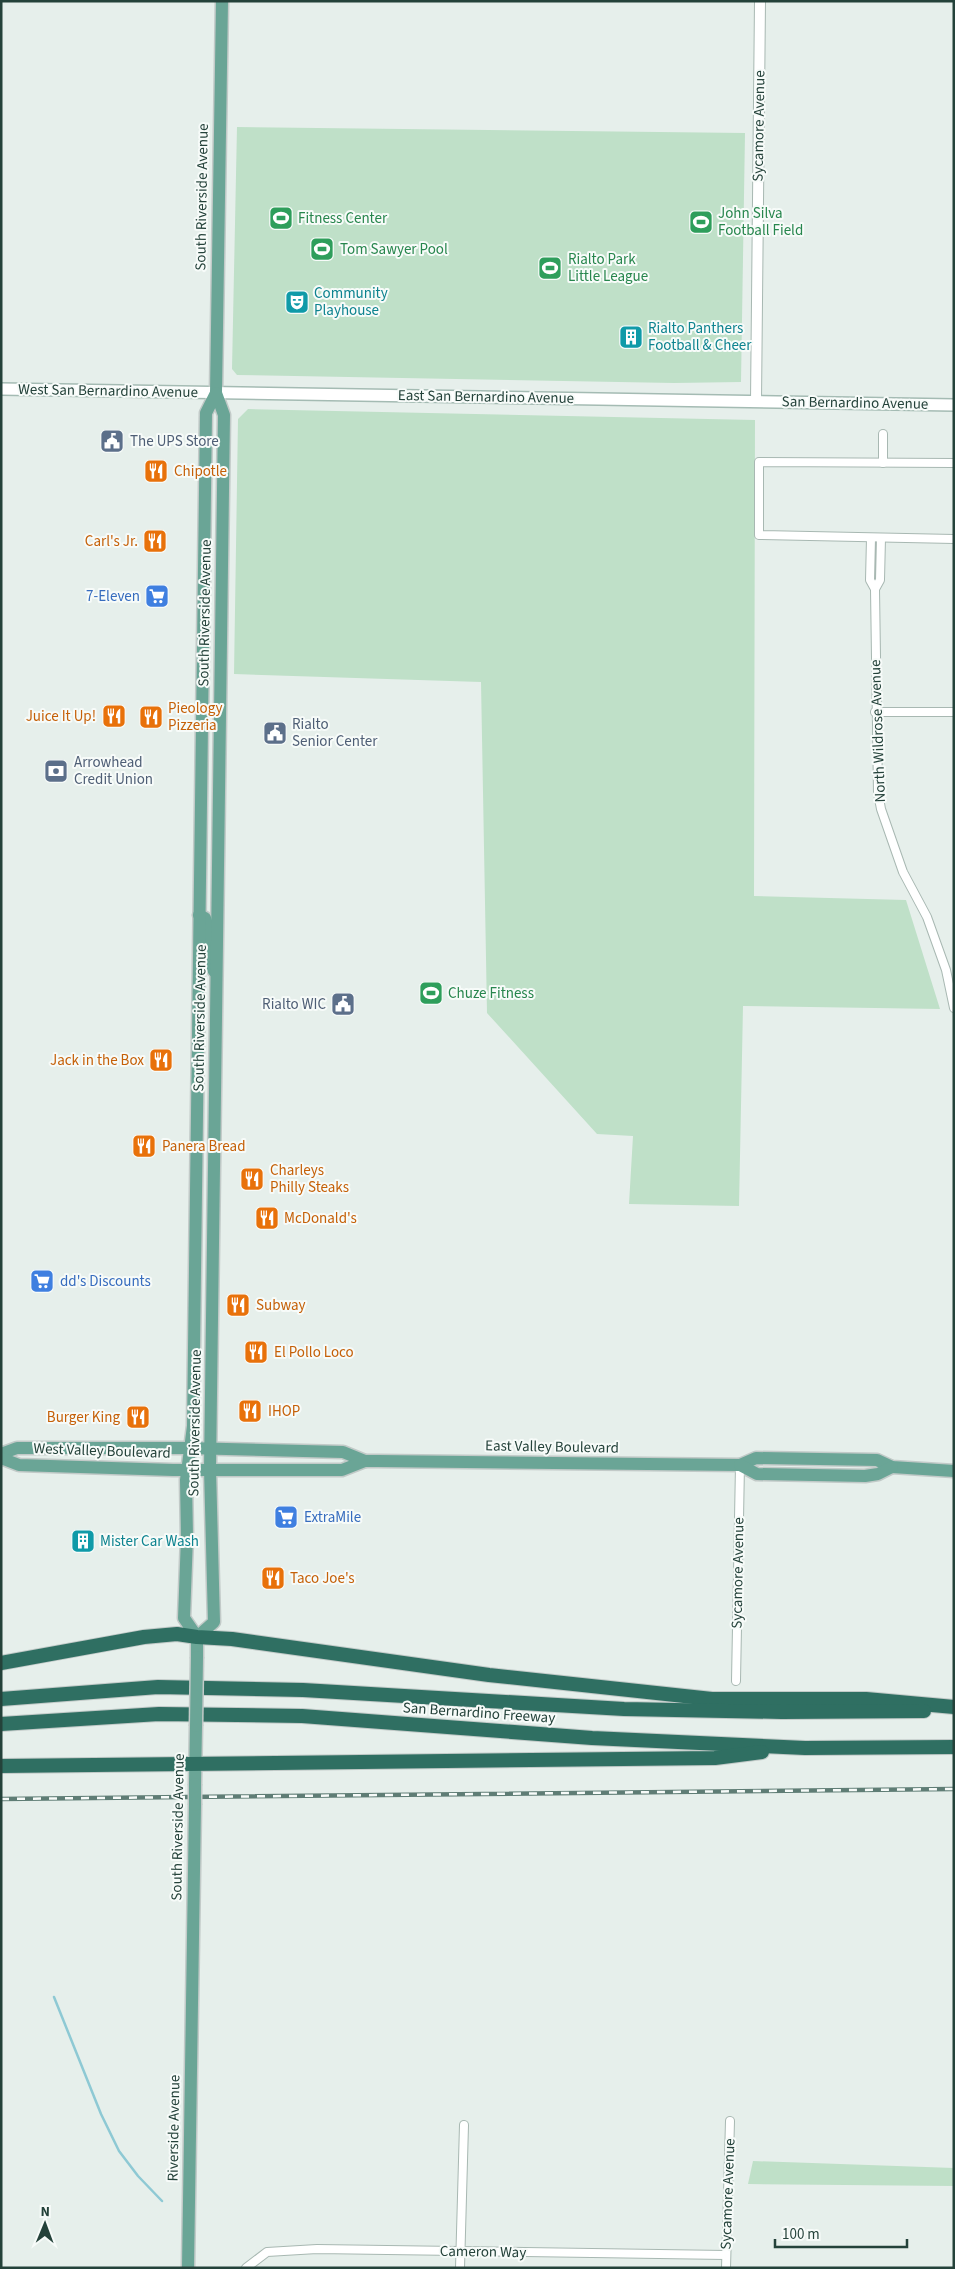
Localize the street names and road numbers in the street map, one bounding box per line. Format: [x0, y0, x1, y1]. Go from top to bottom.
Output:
street label: Sycamore Avenue [748, 70, 770, 182]
street label: South Riverside Avenue [190, 123, 214, 271]
street label: West San Bernardino Avenue [18, 379, 198, 403]
street label: East San Bernardino Avenue [398, 385, 574, 409]
street label: San Bernardino Avenue [782, 391, 928, 415]
street label: South Riverside Avenue [193, 539, 217, 687]
street label: North Wildrose Avenue [865, 659, 891, 803]
street label: South Riverside Avenue [188, 944, 212, 1092]
street label: South Riverside Avenue [183, 1349, 207, 1497]
street label: East Valley Boulevard [485, 1435, 619, 1459]
street label: West Valley Boulevard [33, 1438, 171, 1464]
street label: Sycamore Avenue [727, 1517, 749, 1629]
street label: San Bernardino Freeway [402, 1697, 556, 1729]
street label: South Riverside Avenue [166, 1753, 190, 1901]
street label: Riverside Avenue [163, 2074, 185, 2182]
street label: Sycamore Avenue [716, 2138, 740, 2250]
street label: Cameron Way [440, 2241, 526, 2263]

